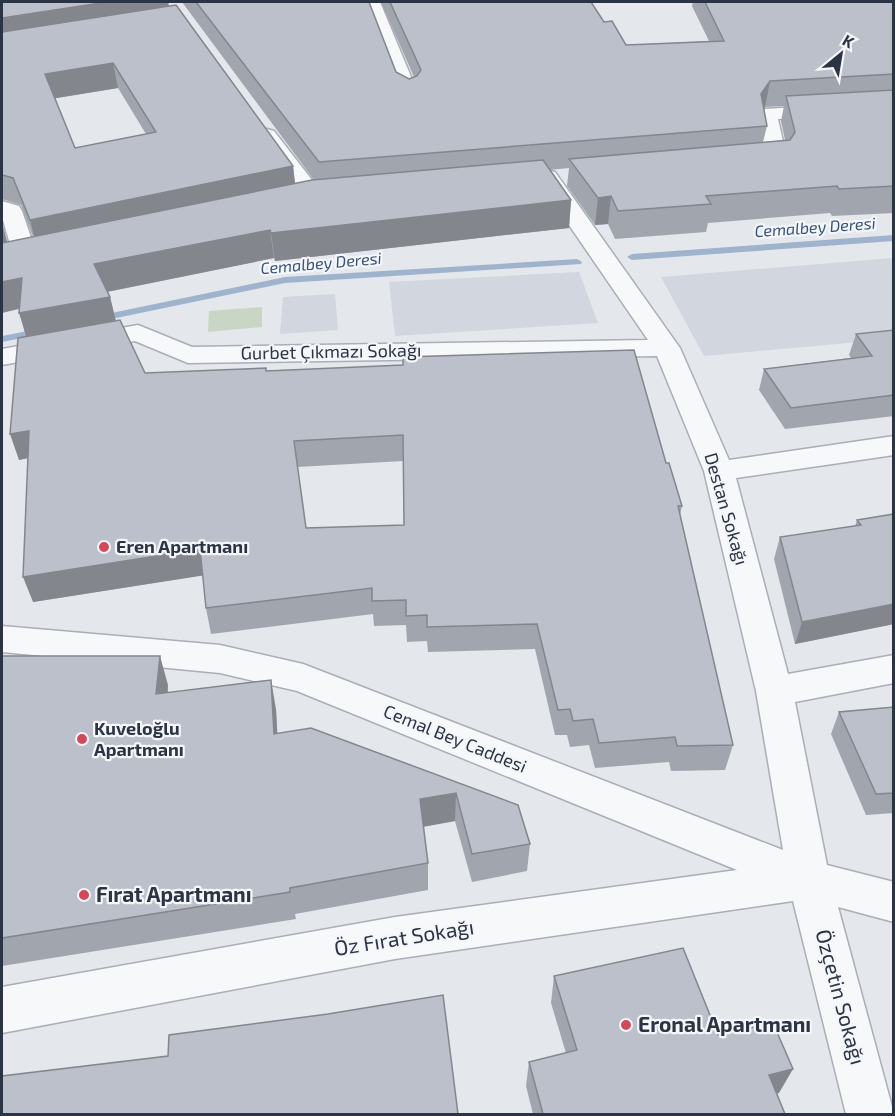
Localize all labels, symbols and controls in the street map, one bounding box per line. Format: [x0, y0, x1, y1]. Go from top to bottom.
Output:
north arrow [811, 24, 871, 84]
text: K [840, 30, 859, 52]
water label: Cemalbey Deresi [754, 213, 876, 241]
water label: Cemalbey Deresi [260, 248, 382, 278]
street label: Gurbet Çıkmazı Sokağı [240, 338, 422, 365]
street label: Destan Sokağı [700, 450, 754, 567]
place label: Eren Apartmanı [116, 535, 248, 557]
marker: Eren Apartmanı [97, 540, 111, 554]
street label: Cemal Bey Caddesi [381, 699, 530, 777]
place label: Kuveloğlu Apartmanı [94, 717, 184, 760]
marker: Kuveloğlu Apartmanı [75, 732, 89, 746]
place label: Fırat Apartmanı [96, 881, 252, 906]
marker: Fırat Apartmanı [77, 888, 91, 902]
street label: Öz Fırat Sokağı [332, 913, 475, 960]
street label: Özçetin Sokağı [809, 926, 872, 1068]
place label: Eronal Apartmanı [638, 1011, 811, 1036]
marker: Eronal Apartmanı [619, 1018, 633, 1032]

